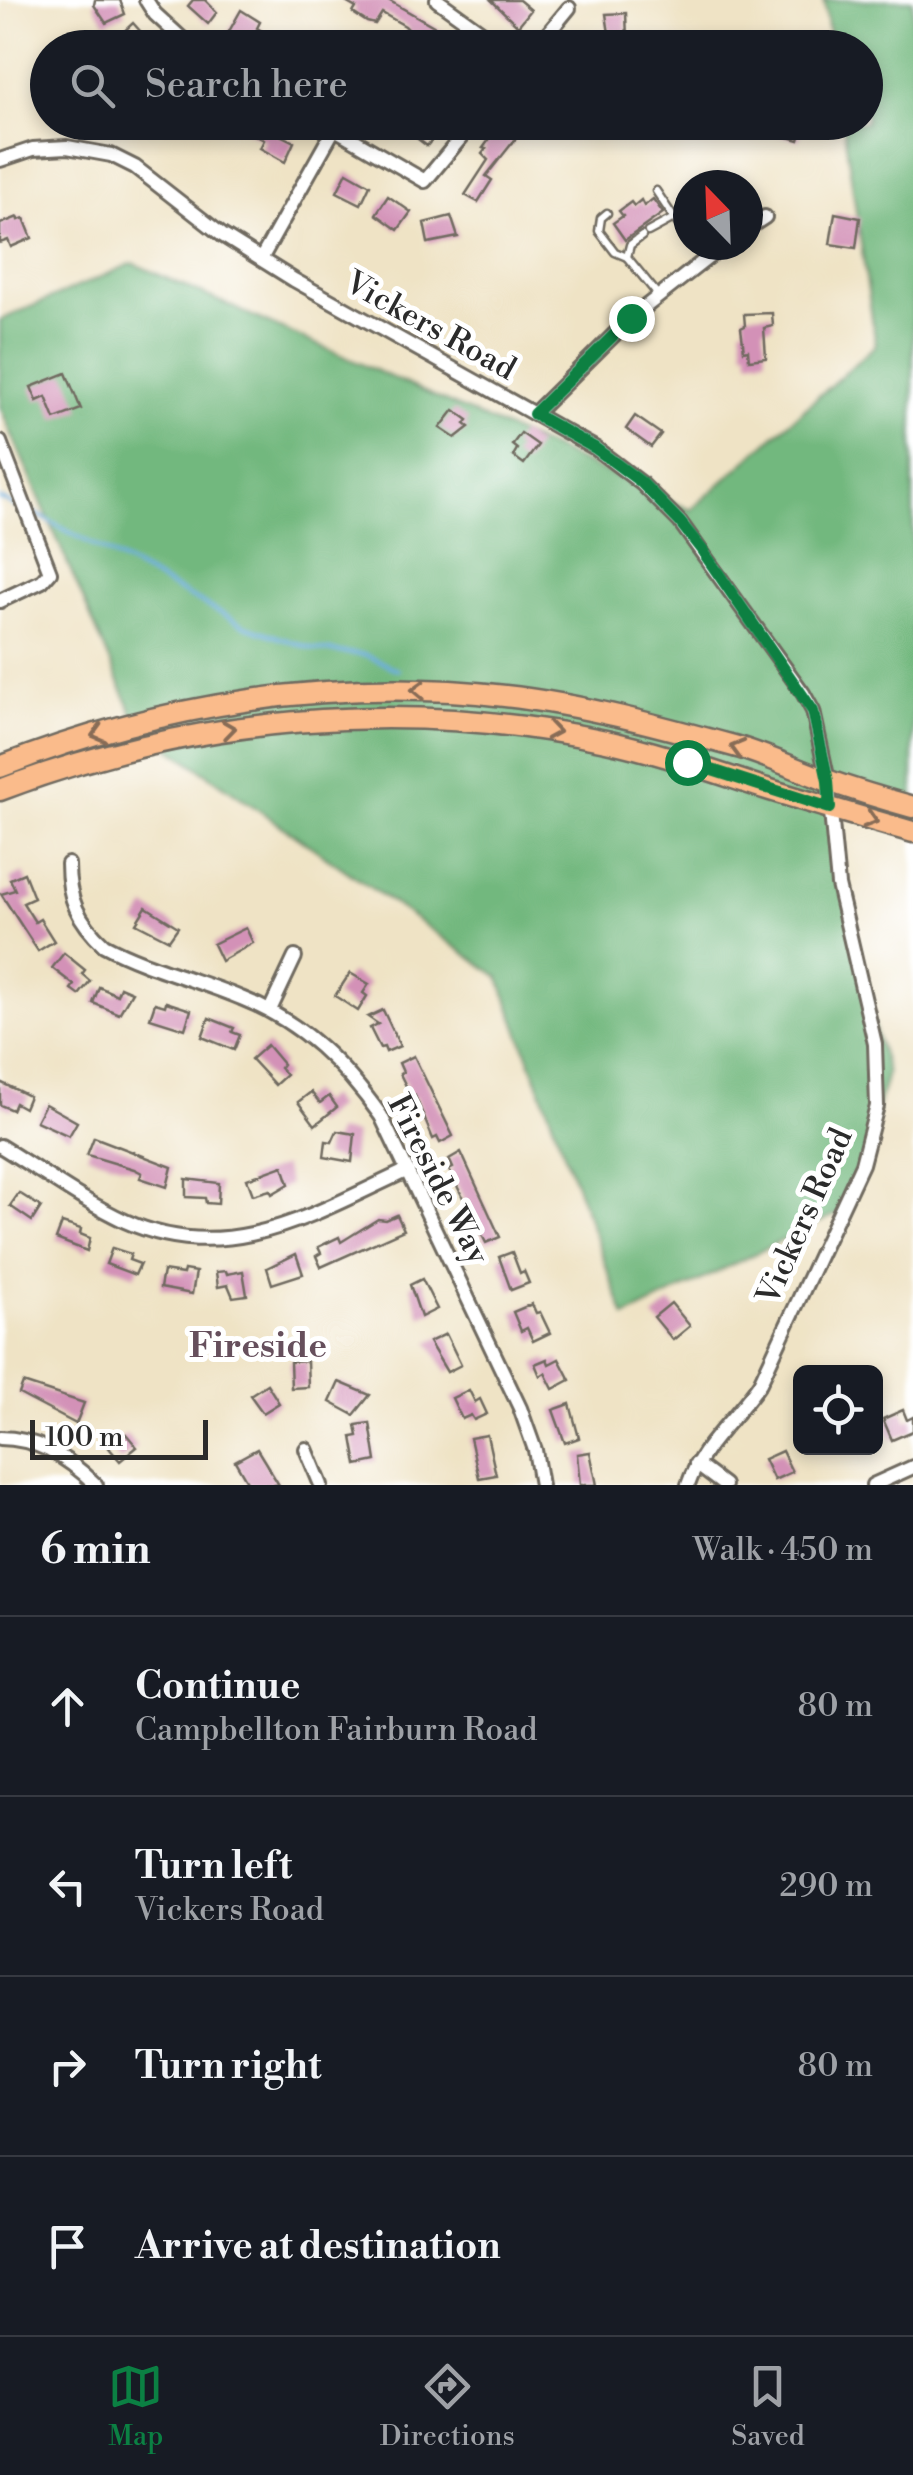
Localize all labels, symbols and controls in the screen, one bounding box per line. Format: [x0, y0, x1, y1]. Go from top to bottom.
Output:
search box [30, 30, 883, 140]
icon: search [65, 58, 120, 113]
text: Search here [145, 62, 348, 109]
north arrow [673, 170, 763, 260]
street label: Vickers Road [337, 262, 523, 389]
route end [609, 296, 655, 342]
one-way arrow [410, 680, 426, 701]
one-way arrow [221, 720, 237, 741]
one-way arrow [544, 720, 561, 741]
one-way arrow [90, 722, 107, 743]
one-way arrow [729, 739, 746, 760]
route start [665, 740, 711, 786]
one-way arrow [862, 808, 879, 829]
street label: Fireside Way [378, 1088, 498, 1271]
street label: Vickers Road [748, 1122, 862, 1312]
district label: Fireside [189, 1325, 327, 1368]
map controls [793, 1365, 883, 1455]
button: locate [793, 1365, 883, 1455]
scale bar [30, 1415, 208, 1460]
text: 100 m [45, 1420, 124, 1455]
text: 6 min [40, 1524, 151, 1577]
text: Walk · 450 m [693, 1530, 873, 1570]
text: Continue [135, 1663, 300, 1710]
icon: ahead [40, 1679, 95, 1734]
text: 80 m [798, 1686, 873, 1726]
text: Campbellton Fairburn Road [135, 1710, 538, 1750]
text: Turn left [135, 1843, 292, 1890]
icon: left [40, 1859, 95, 1914]
text: 290 m [780, 1866, 873, 1906]
text: Vickers Road [135, 1890, 324, 1930]
icon: right [40, 2039, 95, 2094]
text: Turn right [135, 2043, 321, 2090]
text: 80 m [798, 2046, 873, 2086]
icon: arrive [40, 2219, 95, 2274]
text: Arrive at destination [135, 2223, 501, 2270]
tab: Map [108, 2359, 163, 2454]
tab: Directions [380, 2359, 515, 2454]
tab: Saved [731, 2359, 805, 2454]

